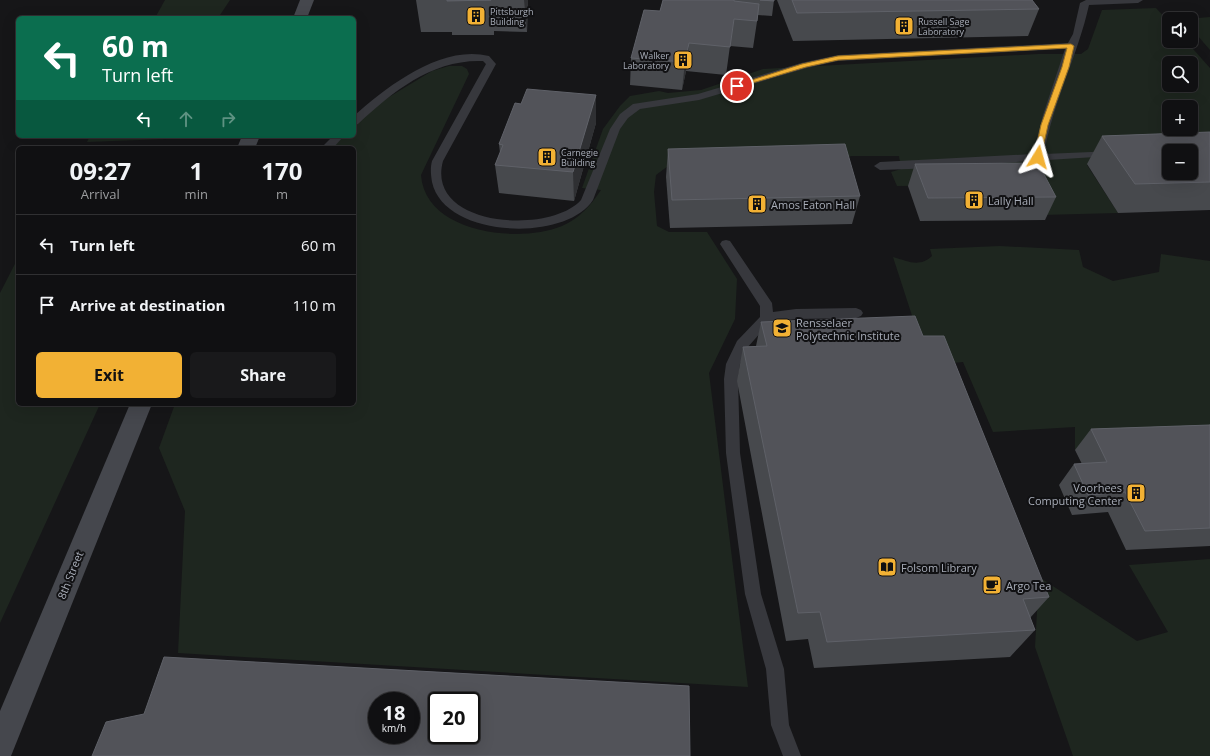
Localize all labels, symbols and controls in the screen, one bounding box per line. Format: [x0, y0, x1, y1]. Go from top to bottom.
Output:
building icon: Pittsburgh Building [465, 5, 487, 27]
place label: Pittsburgh Building [490, 5, 534, 28]
map controls [1162, 12, 1198, 180]
button: sound [1162, 12, 1198, 48]
building icon: Russell Sage Laboratory [893, 15, 915, 37]
place label: Russell Sage Laboratory [918, 15, 969, 38]
text: 60 m [102, 27, 169, 65]
icon: left [36, 32, 88, 84]
place label: Walker Laboratory [623, 49, 669, 72]
building icon: Walker Laboratory [672, 49, 694, 71]
button: search [1162, 56, 1198, 92]
text: Turn left [102, 63, 173, 87]
pin [720, 69, 754, 103]
icon: arrive [726, 75, 748, 97]
button: + [1162, 100, 1198, 136]
icon: left [133, 108, 155, 130]
icon: ahead [175, 108, 197, 130]
icon: right [217, 108, 239, 130]
position arrow [1017, 136, 1059, 178]
button: − [1162, 144, 1198, 180]
building icon: Carnegie Building [536, 146, 558, 168]
place label: Carnegie Building [561, 146, 598, 169]
text: 09:27 [69, 154, 131, 187]
text: 1 [189, 154, 203, 187]
text: 170 [261, 154, 303, 187]
text: Arrival [81, 185, 120, 203]
text: min [185, 185, 208, 203]
text: m [276, 185, 288, 203]
building icon: Lally Hall [963, 189, 985, 211]
building icon: Amos Eaton Hall [746, 193, 768, 215]
place label: Lally Hall [988, 193, 1034, 208]
place label: Amos Eaton Hall [771, 197, 855, 212]
icon: left [36, 234, 58, 256]
text: Turn left [70, 235, 135, 255]
text: 60 m [301, 235, 336, 255]
icon: arrive [36, 294, 58, 316]
text: Arrive at destination [70, 295, 225, 315]
text: 110 m [292, 295, 336, 315]
place label: Rensselaer Polytechnic Institute [796, 315, 900, 343]
school or university icon: Rensselaer Polytechnic Institute [771, 317, 793, 339]
button: Exit [36, 352, 182, 398]
button: Share [190, 352, 336, 398]
place label: Voorhees Computing Center [1028, 480, 1122, 508]
building icon: Voorhees Computing Center [1125, 482, 1147, 504]
street label: 8th Street [54, 549, 86, 601]
library icon: Folsom Library [876, 556, 898, 578]
place label: Folsom Library [901, 560, 977, 575]
cafe icon: Argo Tea [981, 574, 1003, 596]
place label: Argo Tea [1006, 578, 1051, 593]
speed limit sign: 20 [428, 692, 480, 744]
text: 18 [383, 699, 405, 726]
text: km/h [382, 721, 406, 735]

